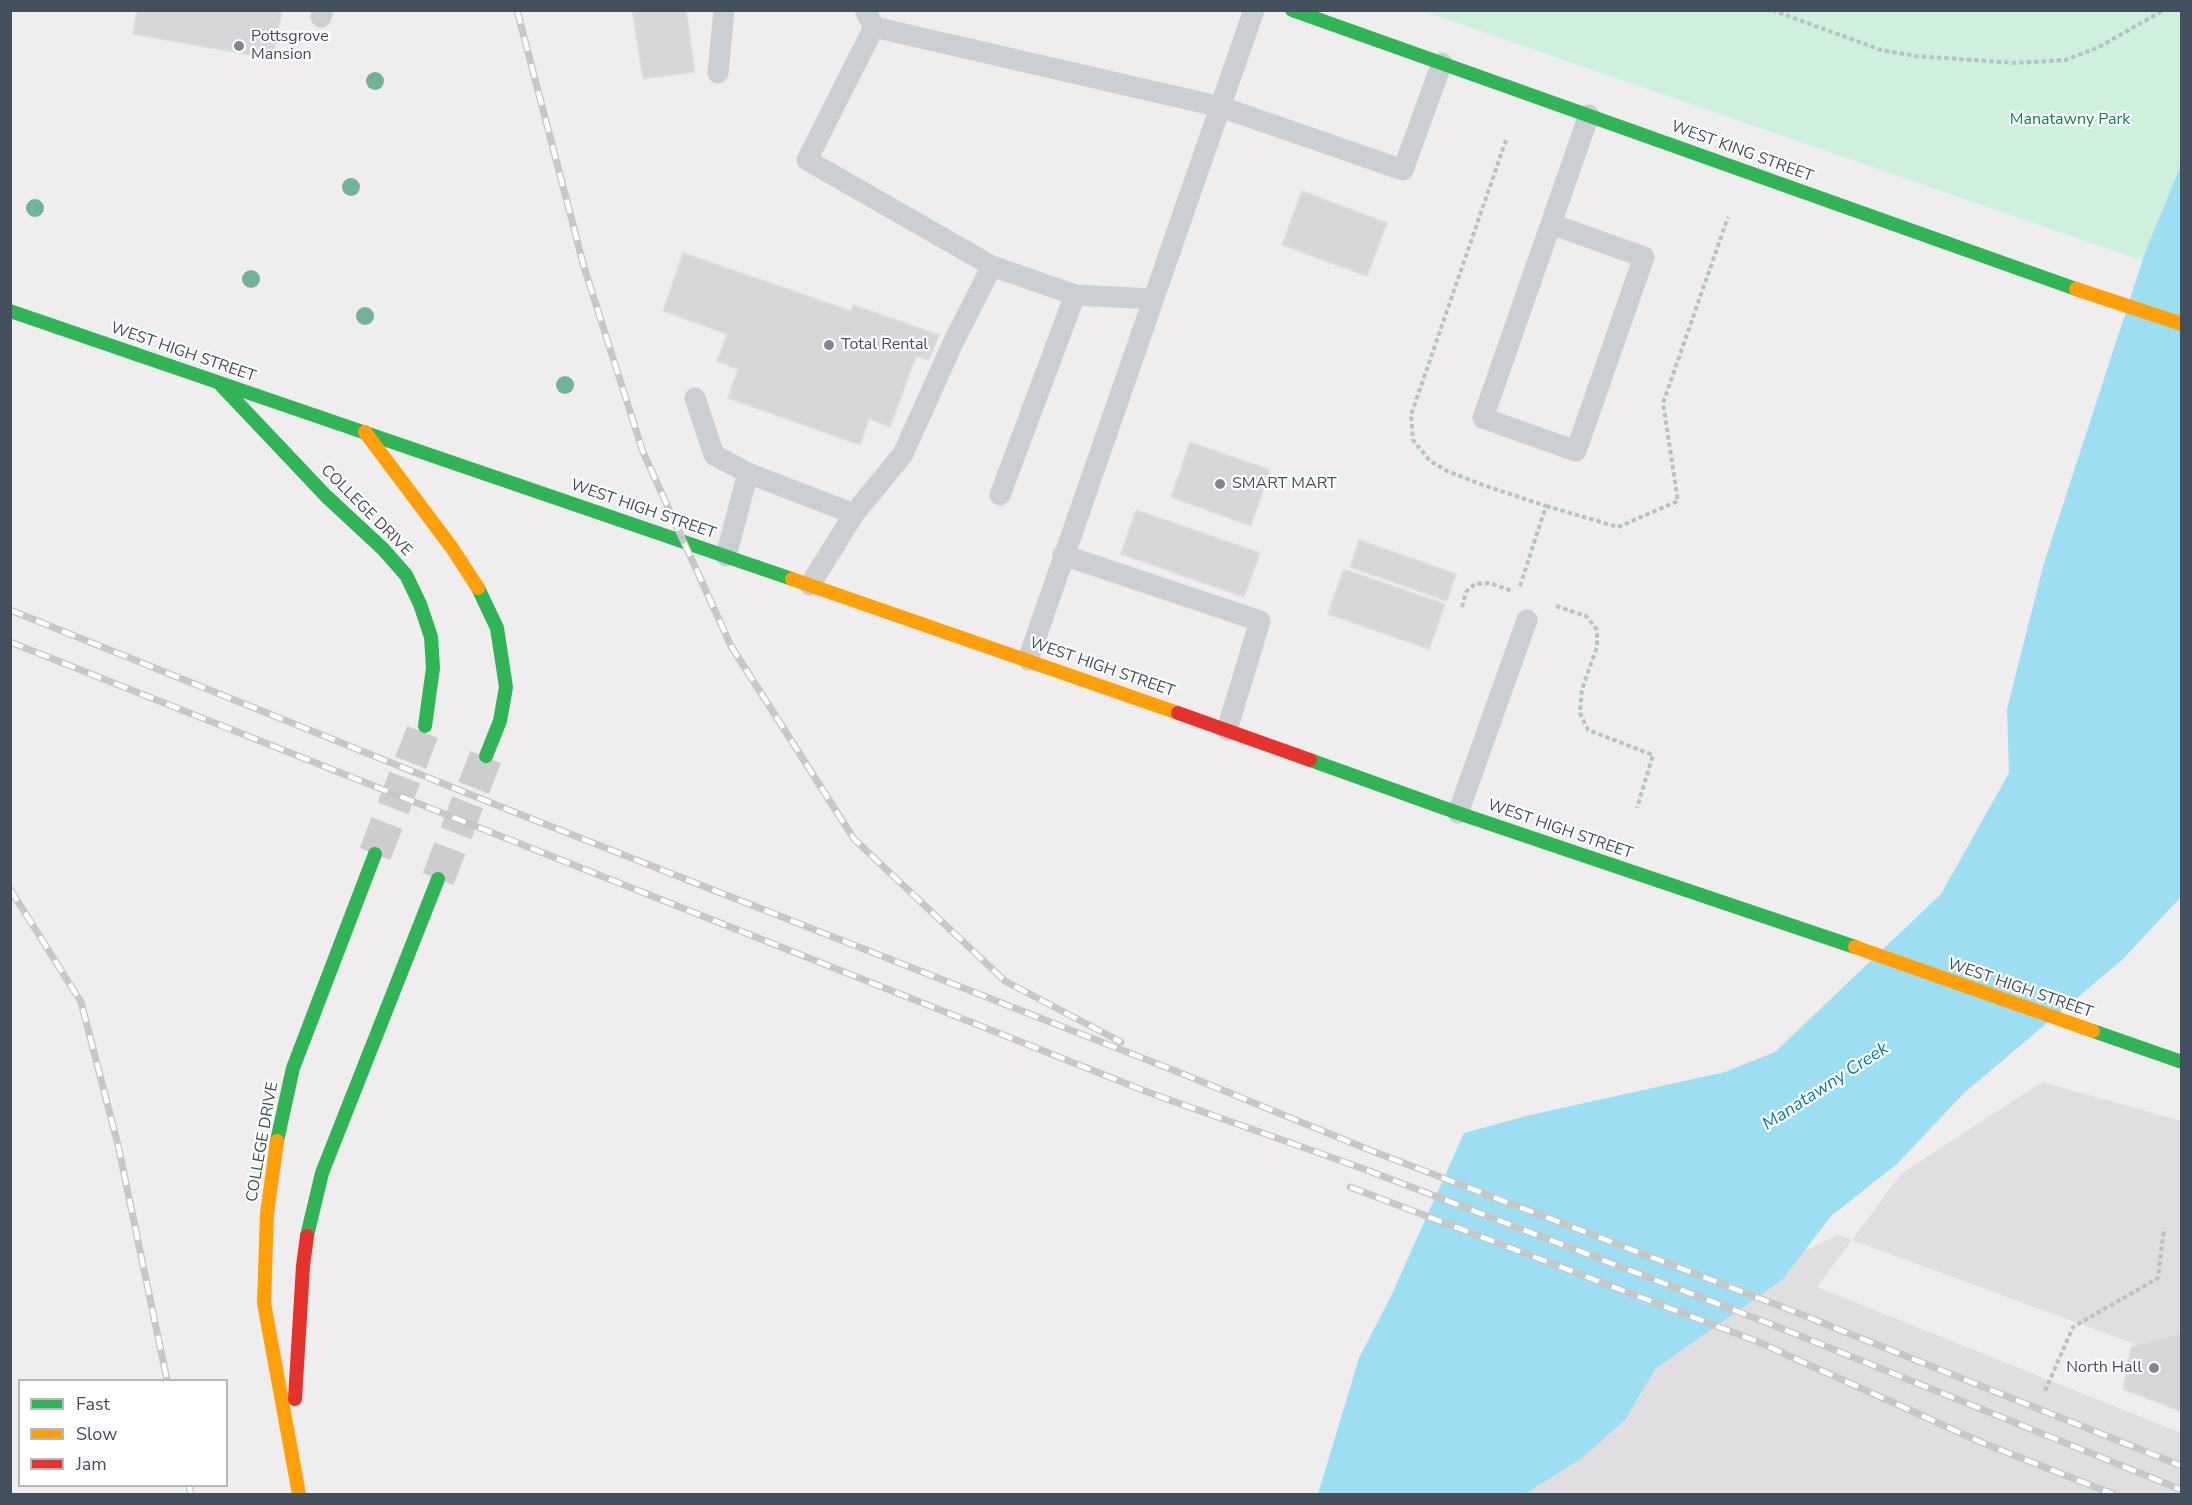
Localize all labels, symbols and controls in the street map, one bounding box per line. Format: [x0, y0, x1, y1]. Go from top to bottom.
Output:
place label: Pottsgrove Mansion [251, 27, 329, 65]
marker: Pottsgrove Mansion [232, 39, 246, 53]
park label: Manatawny Park [2010, 110, 2130, 130]
street label: WEST KING STREET [1668, 117, 1816, 187]
street label: WEST HIGH STREET [108, 319, 258, 387]
place label: Total Rental [841, 335, 928, 355]
marker: Total Rental [822, 338, 836, 352]
street label: COLLEGE DRIVE [316, 461, 416, 561]
place label: SMART MART [1232, 474, 1337, 494]
street label: WEST HIGH STREET [568, 476, 718, 544]
marker: SMART MART [1213, 477, 1227, 491]
street label: WEST HIGH STREET [1027, 634, 1177, 702]
street label: WEST HIGH STREET [1485, 796, 1635, 864]
street label: WEST HIGH STREET [1945, 955, 2095, 1023]
water label: Manatawny Creek [1759, 1038, 1893, 1136]
street label: COLLEGE DRIVE [243, 1081, 283, 1203]
place label: North Hall [2066, 1358, 2142, 1378]
marker: North Hall [2147, 1361, 2161, 1375]
legend [18, 1379, 228, 1487]
text: Fast [76, 1392, 110, 1416]
text: Slow [76, 1422, 117, 1446]
text: Jam [76, 1452, 107, 1476]

